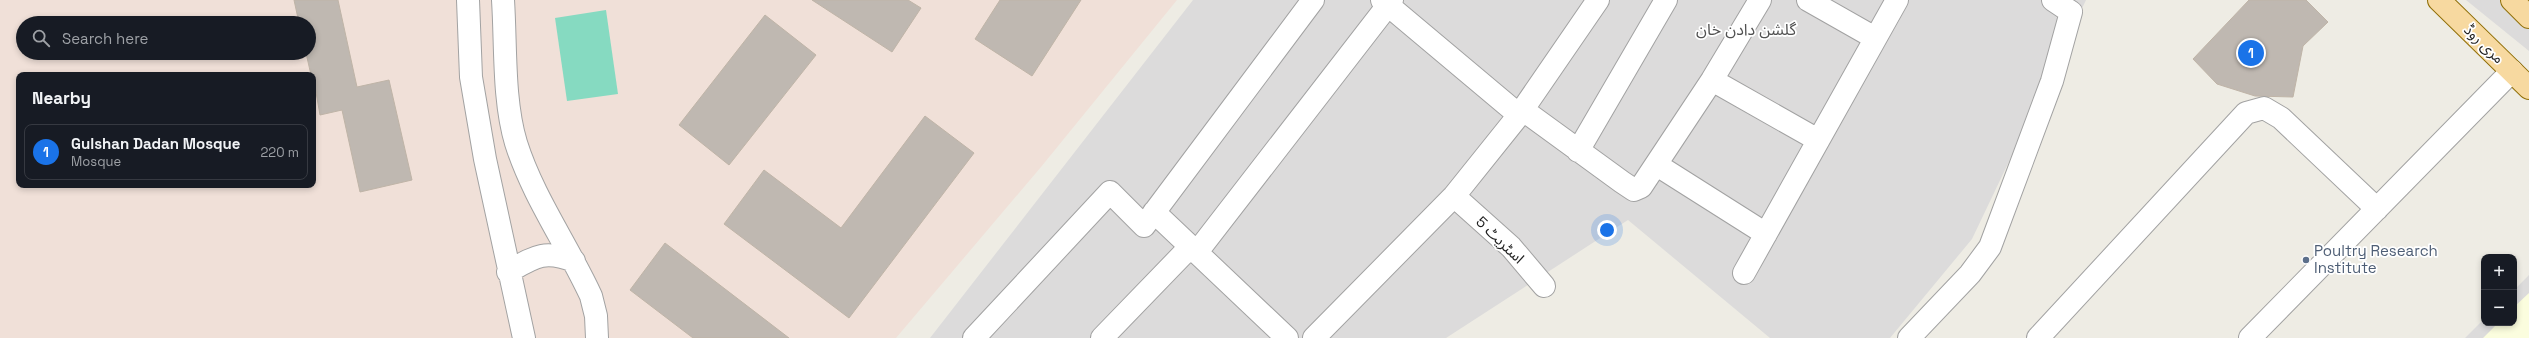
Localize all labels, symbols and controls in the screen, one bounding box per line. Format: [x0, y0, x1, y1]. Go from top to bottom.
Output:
search box [16, 16, 316, 60]
district label: گلشن دادن خان [1696, 19, 1796, 40]
street label: مری روڈ [2460, 20, 2508, 67]
icon: search [30, 27, 52, 49]
text: Search here [62, 29, 148, 48]
pin: 1 [2238, 38, 2264, 68]
text: Nearby [32, 87, 91, 109]
text: Gulshan Dadan Mosque [71, 134, 241, 153]
text: 1 [43, 144, 49, 161]
text: 220 m [260, 144, 299, 161]
text: Mosque [71, 153, 121, 170]
street label: اسٹریٹ 5 [1472, 212, 1529, 267]
your location [1597, 220, 1617, 240]
place label: Poultry Research Institute [2314, 241, 2438, 277]
map controls [2481, 254, 2517, 326]
button: + [2481, 254, 2517, 290]
marker: Poultry Research Institute [2301, 255, 2311, 265]
button: − [2481, 290, 2517, 326]

